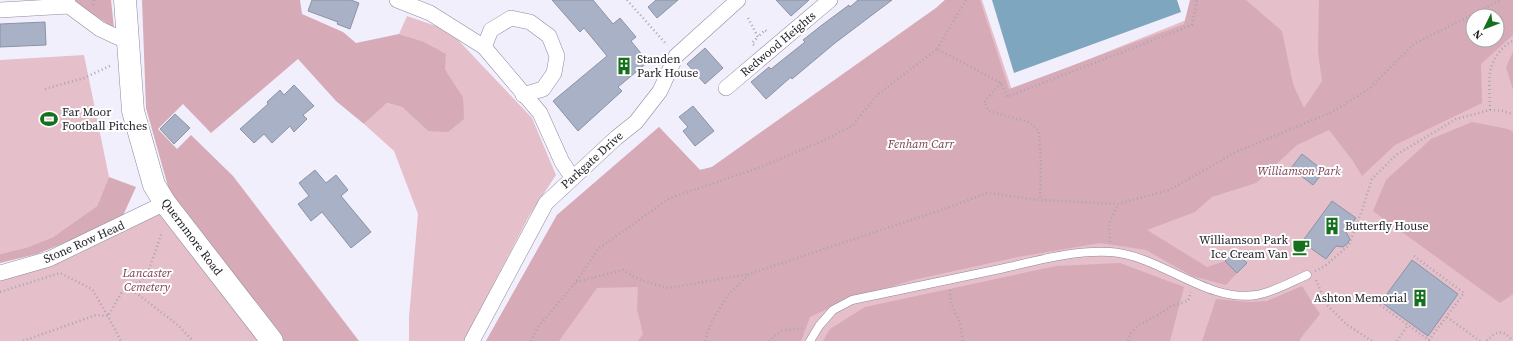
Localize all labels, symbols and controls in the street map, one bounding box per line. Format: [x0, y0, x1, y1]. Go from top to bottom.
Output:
street label: Redwood Heights [737, 8, 819, 80]
north arrow [1465, 8, 1505, 48]
text: N [1470, 26, 1486, 43]
place label: Standen Park House [637, 51, 698, 81]
building icon: Standen Park House [614, 56, 634, 76]
place label: Far Moor Football Pitches [62, 104, 147, 134]
sports icon: Far Moor Football Pitches [39, 109, 59, 129]
street label: Parkgate Drive [557, 128, 627, 192]
park label: Fenham Carr [887, 136, 955, 152]
park label: Williamson Park [1257, 163, 1341, 179]
street label: Quernmore Road [158, 195, 226, 279]
building icon: Butterfly House [1322, 216, 1342, 236]
street label: Stone Row Head [41, 217, 127, 267]
place label: Butterfly House [1345, 218, 1429, 234]
place label: Williamson Park Ice Cream Van [1199, 232, 1288, 262]
cafe icon: Williamson Park Ice Cream Van [1291, 237, 1311, 257]
park label: Lancaster Cemetery [122, 265, 173, 295]
building icon: Ashton Memorial [1410, 288, 1430, 308]
place label: Ashton Memorial [1314, 290, 1407, 306]

